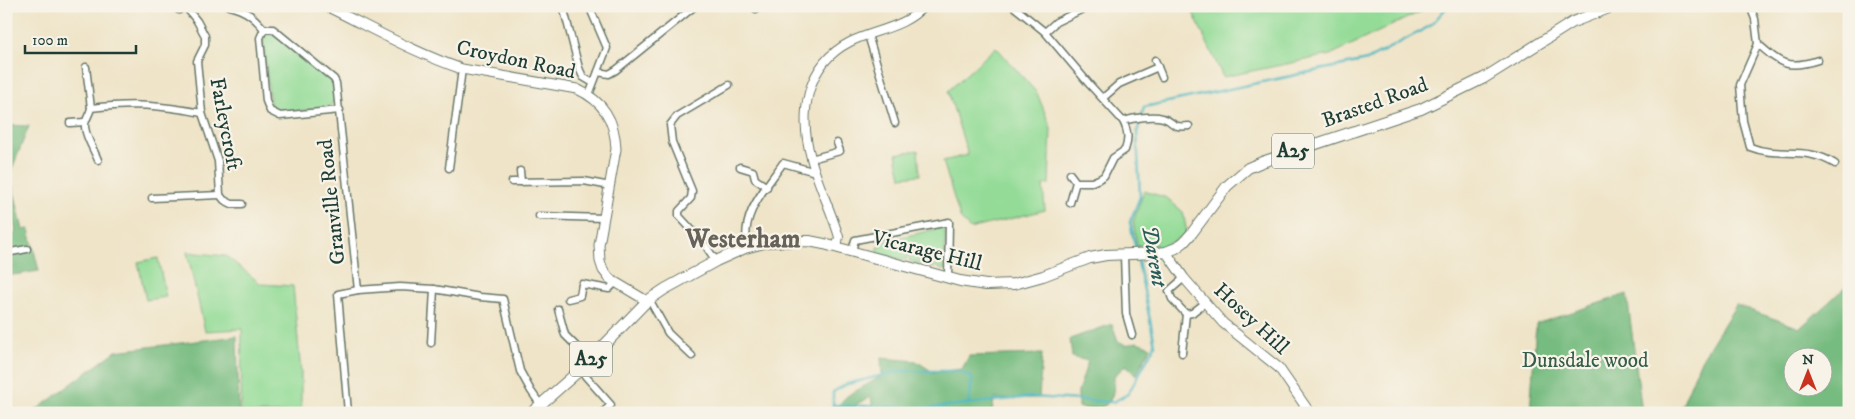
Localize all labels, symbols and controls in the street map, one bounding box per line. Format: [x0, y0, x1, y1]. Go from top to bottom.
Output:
scale bar [25, 22, 136, 54]
text: 100 m [32, 31, 68, 50]
street label: Croydon Road [454, 35, 579, 85]
street label: Brasted Road [1318, 72, 1432, 134]
street label: Farleycroft [203, 75, 247, 173]
road number: A25 [1272, 134, 1314, 168]
street label: Granville Road [312, 137, 352, 266]
district label: Westerham [685, 223, 801, 256]
water label: Darent [1135, 223, 1173, 290]
street label: Vicarage Hill [868, 225, 985, 277]
street label: Hosey Hill [1208, 278, 1295, 361]
road number: A25 [570, 342, 612, 376]
north arrow [1782, 346, 1832, 396]
park label: Dunsdale wood [1522, 348, 1649, 374]
text: N [1802, 351, 1814, 369]

